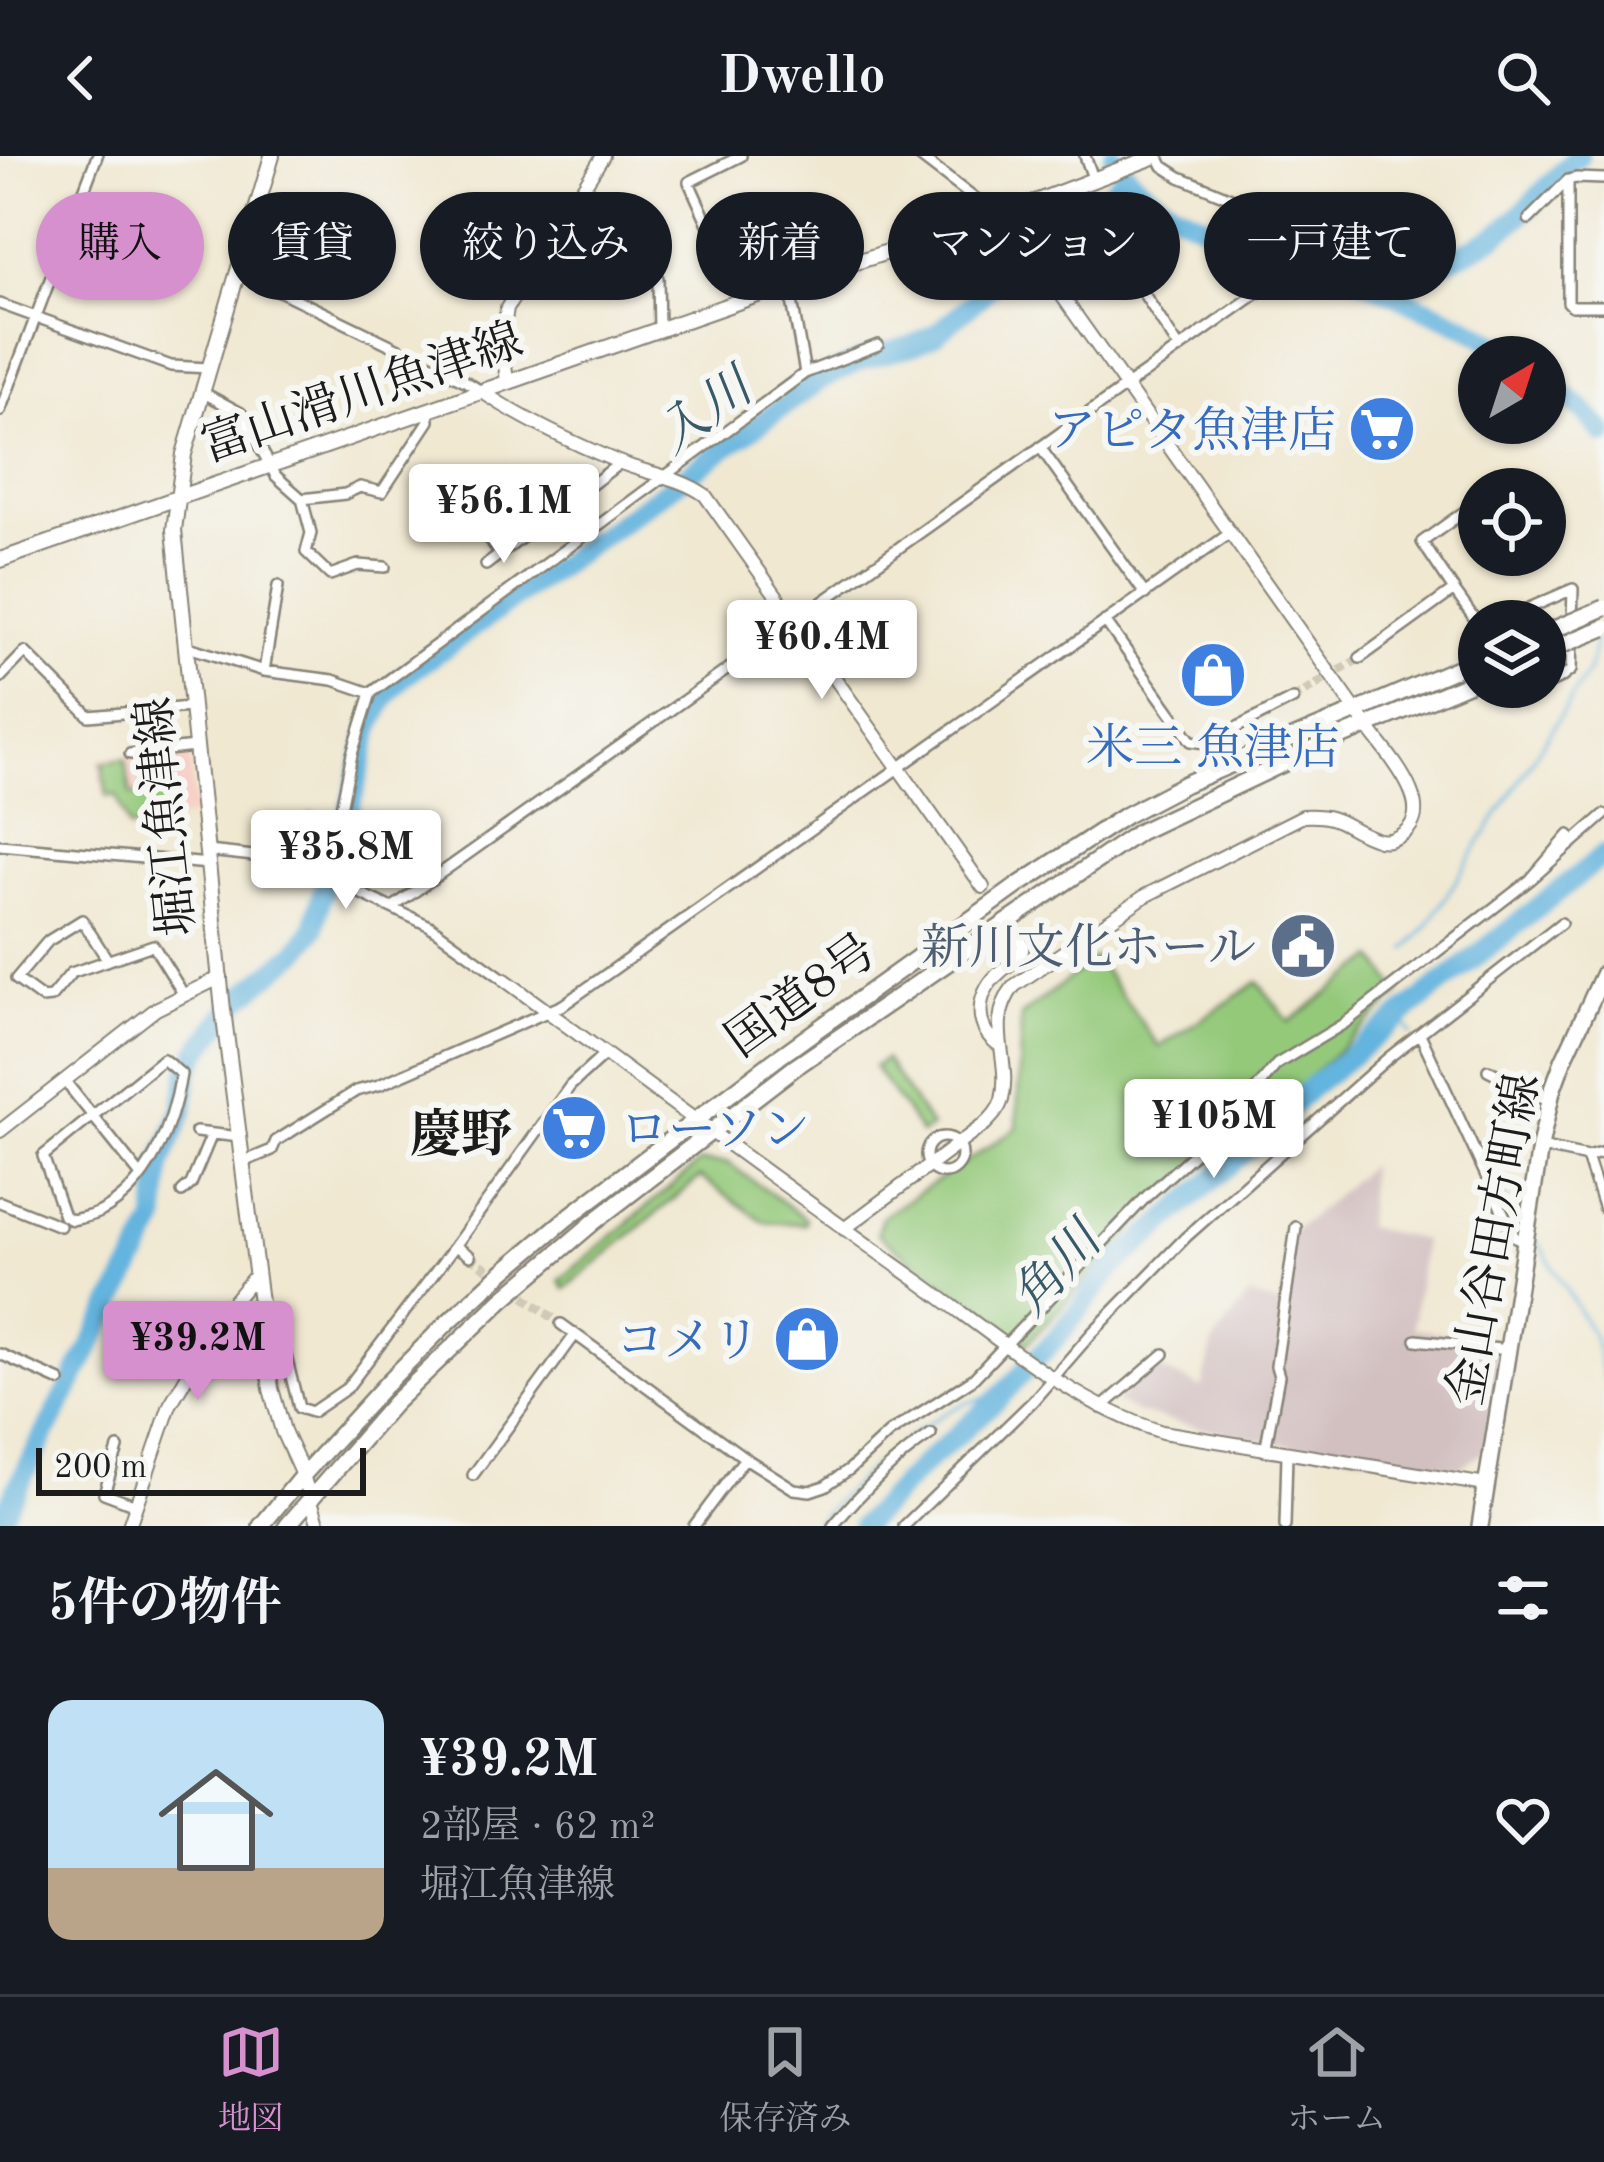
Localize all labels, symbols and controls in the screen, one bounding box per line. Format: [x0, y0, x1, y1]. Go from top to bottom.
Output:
icon: back [48, 45, 114, 111]
icon: search [1490, 45, 1556, 111]
text: Dwello [718, 51, 886, 105]
chip: 購入 [36, 192, 204, 300]
chip: 賃貸 [228, 192, 396, 300]
chip: 絞り込み [420, 192, 672, 300]
chip: 新着 [696, 192, 864, 300]
chip: マンション [888, 192, 1180, 300]
chip: 一戸建て [1204, 192, 1456, 300]
street label: 富山滑川魚津線 [194, 314, 529, 472]
north arrow [1458, 336, 1566, 444]
map controls [1458, 336, 1566, 708]
water label: 入川 [648, 358, 766, 464]
supermarket icon: アピタ魚津店 [1347, 394, 1417, 464]
place label: アピタ魚津店 [1048, 405, 1336, 457]
pin: ¥56.1M [406, 464, 602, 566]
button: locate [1458, 468, 1566, 576]
text: ¥56.1M [436, 483, 572, 522]
pin: ¥60.4M [724, 600, 920, 702]
button: layers [1458, 600, 1566, 708]
text: ¥60.4M [754, 619, 890, 658]
shop icon: 米三 魚津店 [1178, 640, 1248, 710]
street label: 堀江魚津線 [128, 695, 204, 939]
place label: 米三 魚津店 [1086, 722, 1340, 774]
pin: ¥35.8M [248, 810, 444, 912]
text: ¥35.8M [278, 829, 414, 868]
public building icon: 新川文化ホール [1268, 911, 1338, 981]
place label: 新川文化ホール [921, 922, 1256, 974]
street label: 国道8号 [716, 924, 886, 1067]
street label: 金山谷田方町線 [1439, 1069, 1549, 1409]
pin: ¥105M [1130, 1079, 1298, 1181]
supermarket icon: ローソン [539, 1093, 609, 1163]
text: ¥105M [1151, 1098, 1277, 1137]
district label: 慶野 [410, 1107, 512, 1163]
place label: ローソン [620, 1108, 810, 1156]
water label: 角川 [1002, 1210, 1115, 1326]
pin: ¥39.2M [100, 1301, 296, 1403]
shop icon: コメリ [772, 1304, 842, 1374]
place label: コメリ [616, 1319, 760, 1367]
text: ¥39.2M [130, 1320, 266, 1359]
scale bar [36, 1442, 366, 1495]
text: 200 m [54, 1452, 147, 1485]
icon: filters [1490, 1565, 1556, 1631]
text: 5件の物件 [48, 1580, 282, 1631]
text: ¥39.2M [420, 1736, 598, 1787]
icon: home [144, 1748, 288, 1892]
icon: heart [1490, 1787, 1556, 1853]
text: 2部屋 · 62 m² [420, 1808, 655, 1847]
text: 堀江魚津線 [420, 1867, 615, 1906]
tab: 地図 [218, 2019, 284, 2141]
tab: 保存済み [719, 2019, 851, 2141]
tab: ホーム [1287, 2019, 1386, 2141]

